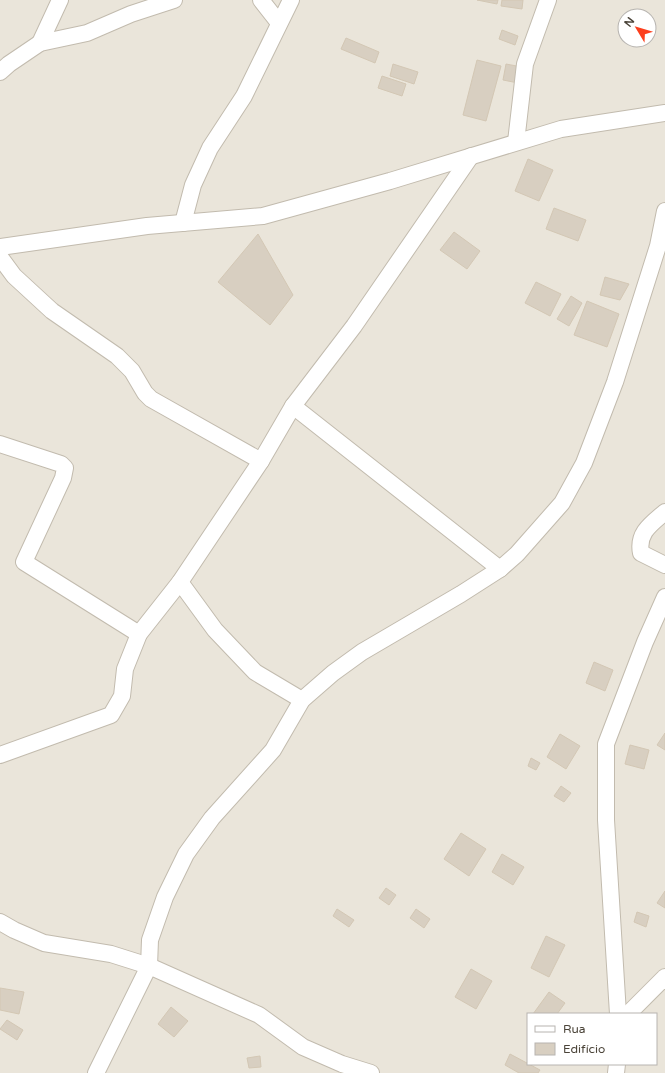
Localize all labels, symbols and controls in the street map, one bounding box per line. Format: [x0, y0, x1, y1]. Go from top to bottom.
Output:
north arrow [617, 8, 657, 48]
text: N [622, 15, 637, 30]
legend [527, 1013, 657, 1065]
text: Rua [563, 1022, 586, 1036]
text: Edifício [563, 1042, 605, 1056]

